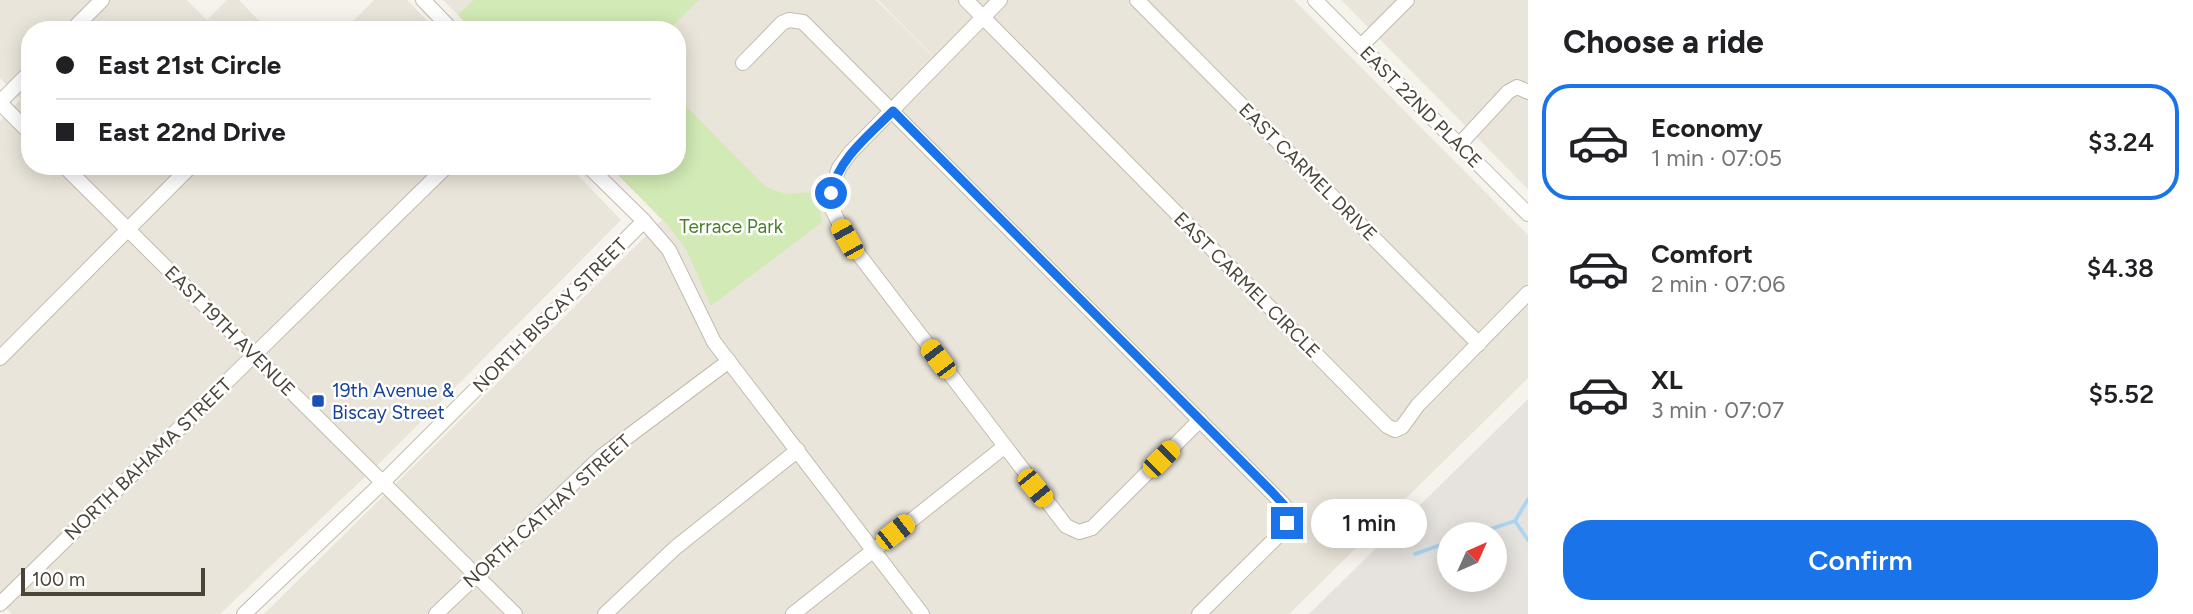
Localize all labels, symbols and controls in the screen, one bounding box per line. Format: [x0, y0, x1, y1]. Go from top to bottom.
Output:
text: Choose a ride [1563, 23, 1764, 61]
street label: EAST 22ND PLACE [1355, 41, 1487, 173]
text: East 21st Circle [98, 49, 281, 81]
street label: EAST CARMEL DRIVE [1234, 98, 1382, 246]
icon: car [1567, 111, 1630, 174]
text: Economy [1651, 112, 1763, 144]
text: East 22nd Drive [98, 116, 286, 148]
text: $3.24 [2088, 126, 2154, 158]
text: 1 min · 07:05 [1651, 144, 1782, 172]
route start [815, 177, 847, 209]
street label: EAST CARMEL CIRCLE [1169, 207, 1325, 363]
park label: Terrace Park [679, 215, 784, 238]
car [828, 216, 867, 262]
street label: NORTH BISCAY STREET [468, 233, 632, 397]
icon: car [1567, 237, 1630, 300]
text: Comfort [1651, 238, 1753, 270]
text: $4.38 [2087, 252, 2154, 284]
street label: EAST 19TH AVENUE [160, 261, 300, 401]
text: 2 min · 07:06 [1651, 270, 1785, 298]
car [917, 336, 960, 382]
icon: car [1567, 363, 1630, 426]
text: XL [1651, 364, 1683, 396]
street label: NORTH BAHAMA STREET [60, 373, 237, 545]
text: $5.52 [2089, 378, 2154, 410]
place label: 19th Avenue & Biscay Street [332, 379, 455, 424]
marker: 19th Avenue & Biscay Street [310, 393, 326, 409]
text: 3 min · 07:07 [1651, 396, 1784, 424]
street label: NORTH CATHAY STREET [458, 429, 636, 592]
car [1139, 437, 1184, 481]
car [1014, 465, 1057, 511]
callout: 1 min [1312, 498, 1427, 548]
route end [1271, 507, 1303, 539]
text: 1 min [1342, 509, 1396, 537]
car [872, 511, 919, 553]
button: Confirm [1563, 520, 2158, 600]
north arrow [1437, 522, 1507, 592]
map controls [1437, 522, 1507, 592]
scale bar [21, 565, 205, 597]
text: 100 m [32, 568, 85, 591]

